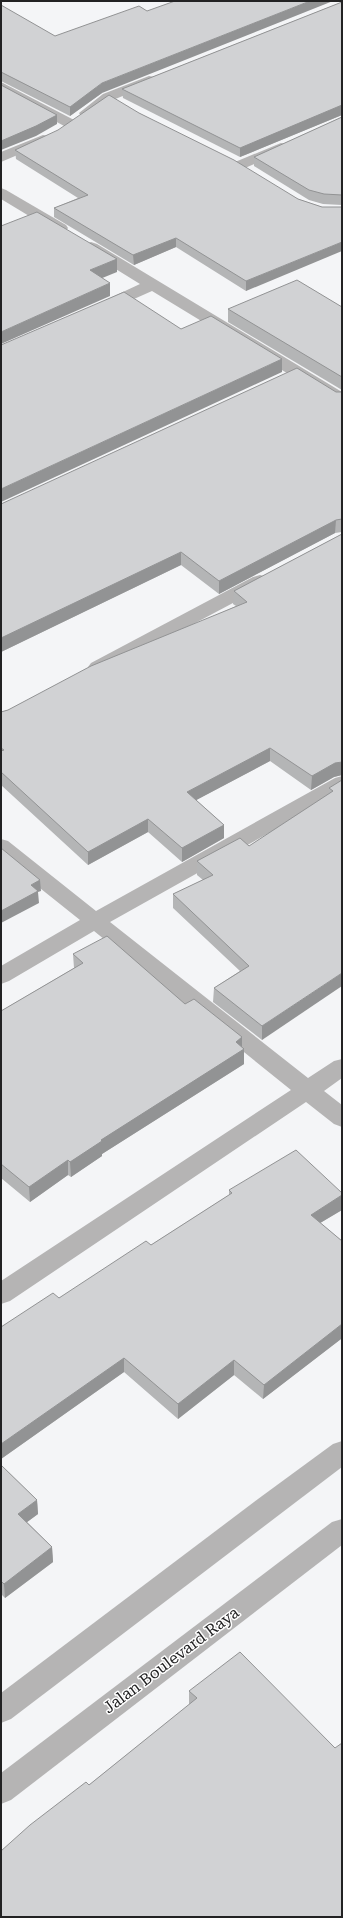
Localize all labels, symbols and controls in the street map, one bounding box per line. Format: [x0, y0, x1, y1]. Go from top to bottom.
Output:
street label: Jalan Boulevard Raya [99, 1603, 243, 1717]

